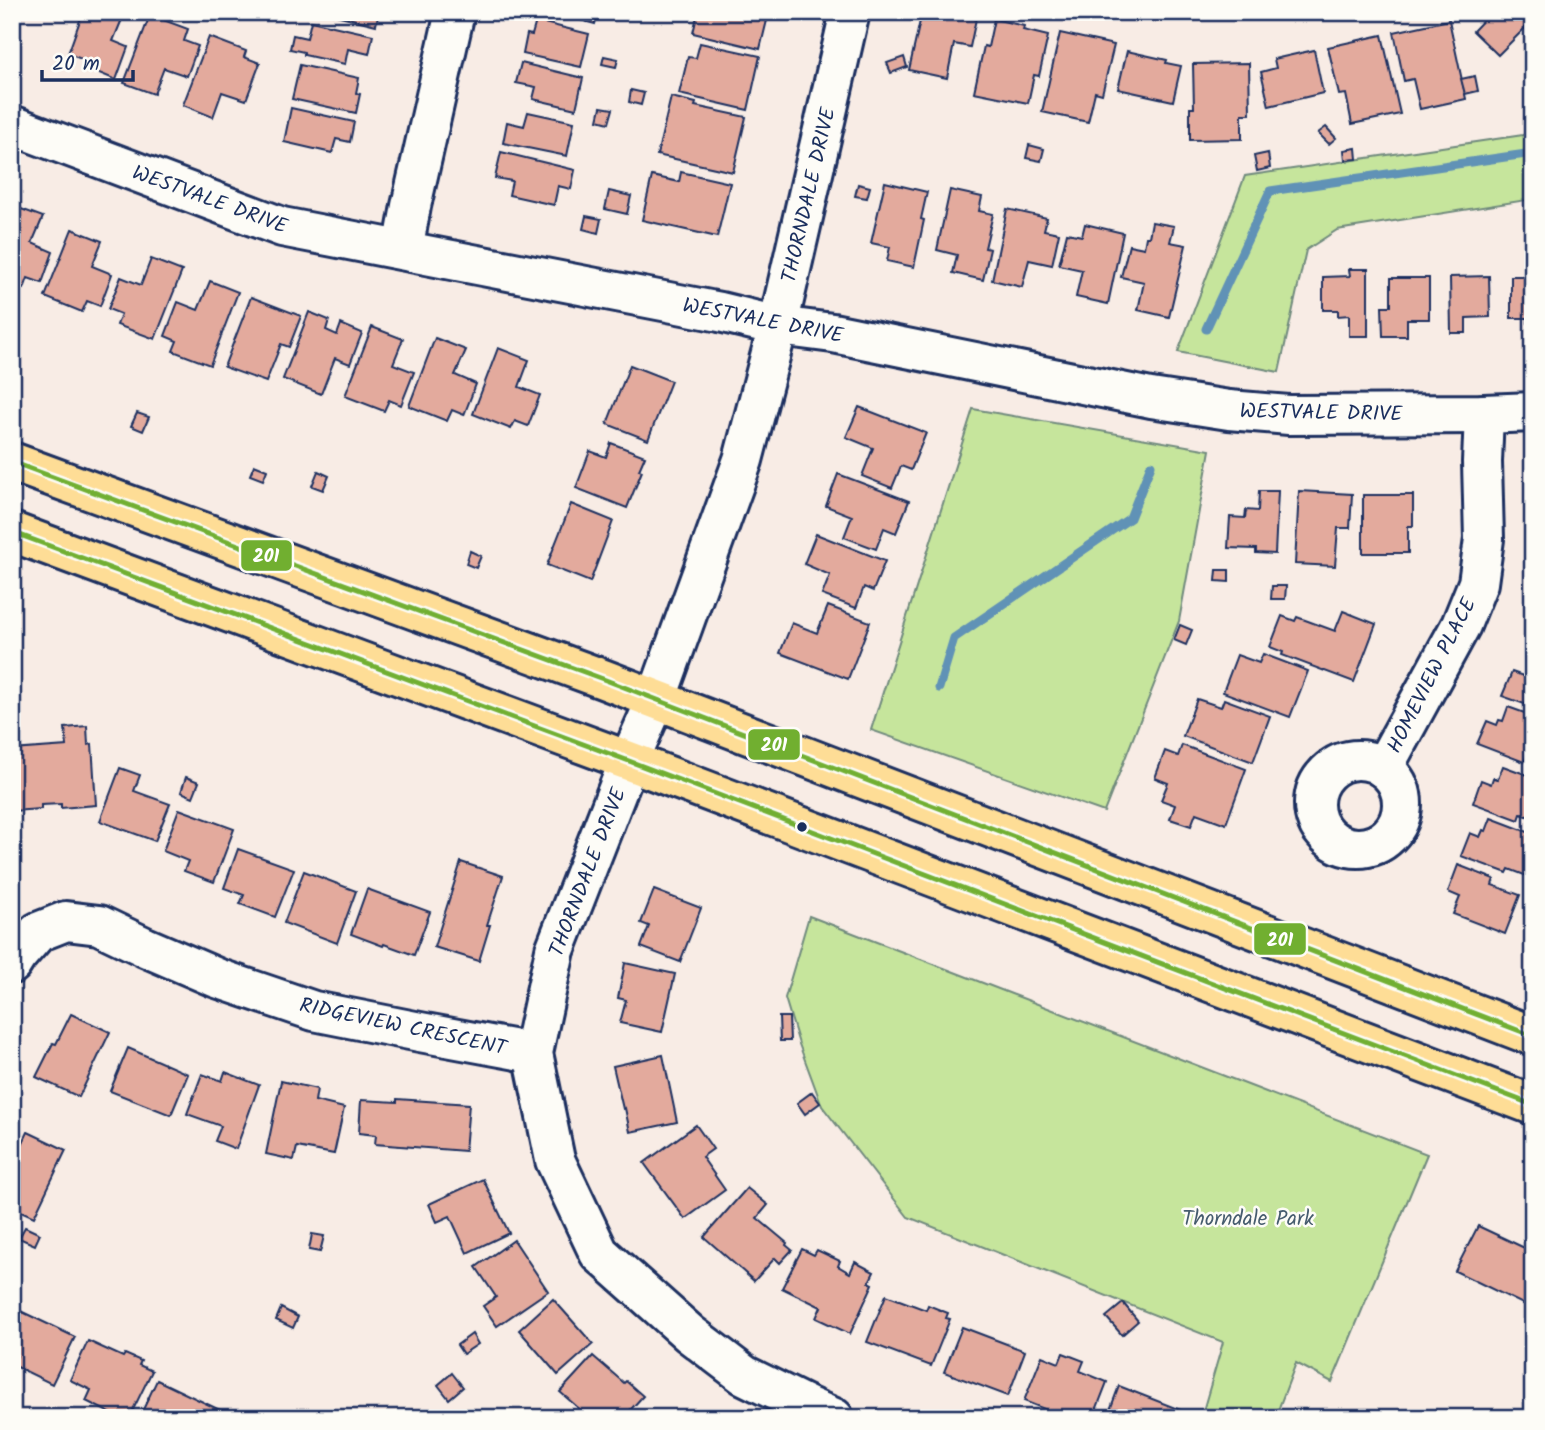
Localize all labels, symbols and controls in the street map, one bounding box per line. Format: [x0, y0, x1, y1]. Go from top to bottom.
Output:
scale bar [42, 38, 133, 82]
text: 20 m [52, 48, 100, 81]
street label: THORNDALE DRIVE [773, 104, 846, 286]
street label: WESTVALE DRIVE [127, 157, 292, 244]
street label: WESTVALE DRIVE [680, 290, 847, 353]
street label: WESTVALE DRIVE [1239, 396, 1403, 431]
line badge: 201 [240, 539, 293, 572]
text: 201 [253, 542, 280, 572]
street label: HOMEVIEW PLACE [1379, 591, 1486, 759]
line badge: 201 [747, 728, 801, 761]
text: 201 [761, 731, 788, 761]
street label: THORNDALE DRIVE [541, 782, 636, 962]
unlabelled marker [795, 820, 809, 834]
line badge: 201 [1253, 922, 1307, 956]
text: 201 [1267, 926, 1294, 956]
street label: RIDGEVIEW CRESCENT [296, 989, 511, 1066]
park label: Thorndale Park [1182, 1203, 1314, 1236]

